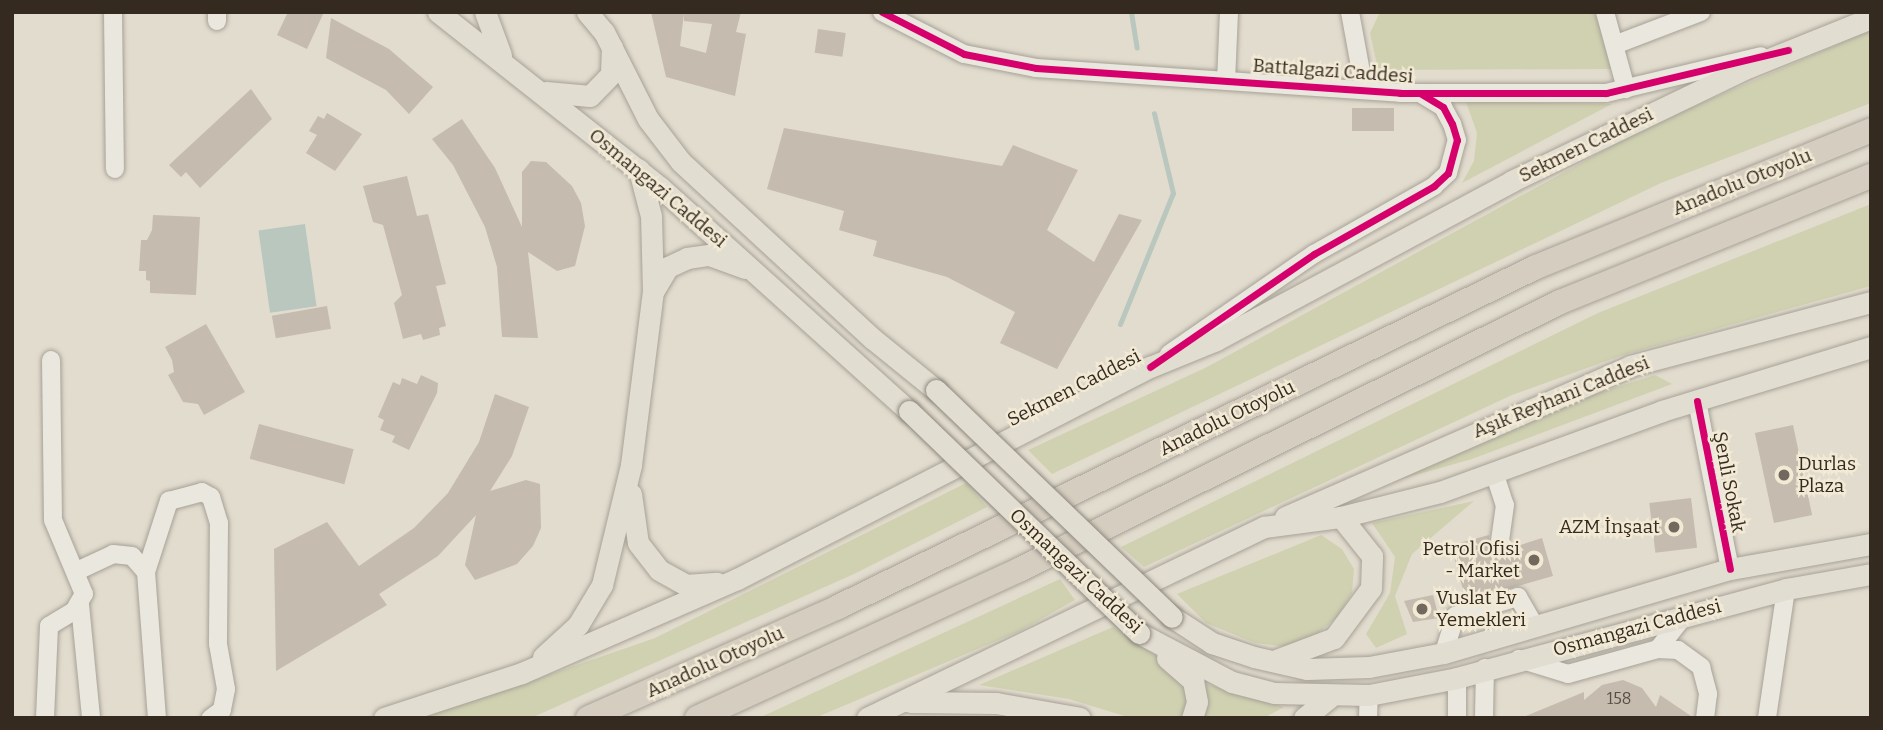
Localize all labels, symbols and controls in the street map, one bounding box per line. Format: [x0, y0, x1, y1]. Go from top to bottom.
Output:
street label: Battalgazi Caddesi [1252, 54, 1414, 88]
street label: Sekmen Caddesi [1515, 103, 1657, 187]
street label: Osmangazi Caddesi [584, 124, 732, 252]
street label: Anadolu Otoyolu [1669, 144, 1815, 220]
street label: Sekmen Caddesi [1004, 345, 1144, 431]
street label: Aşık Reyhani Caddesi [1469, 351, 1653, 443]
street label: Anadolu Otoyolu [1156, 375, 1298, 461]
street label: Şenli Sokak [1708, 430, 1750, 534]
place label: Durlas Plaza [1798, 453, 1856, 497]
marker: Durlas Plaza [1776, 467, 1792, 483]
street label: Osmangazi Caddesi [1005, 504, 1147, 638]
place label: AZM İnşaat [1559, 516, 1660, 538]
marker: AZM İnşaat [1666, 519, 1682, 535]
place label: Petrol Ofisi - Market [1423, 538, 1520, 582]
marker: Petrol Ofisi - Market [1526, 552, 1542, 568]
place label: Vuslat Ev Yemekleri [1436, 587, 1526, 631]
street label: Osmangazi Caddesi [1551, 595, 1723, 661]
marker: Vuslat Ev Yemekleri [1414, 601, 1430, 617]
street label: Anadolu Otoyolu [643, 622, 787, 702]
house number: 158 [1607, 689, 1631, 709]

